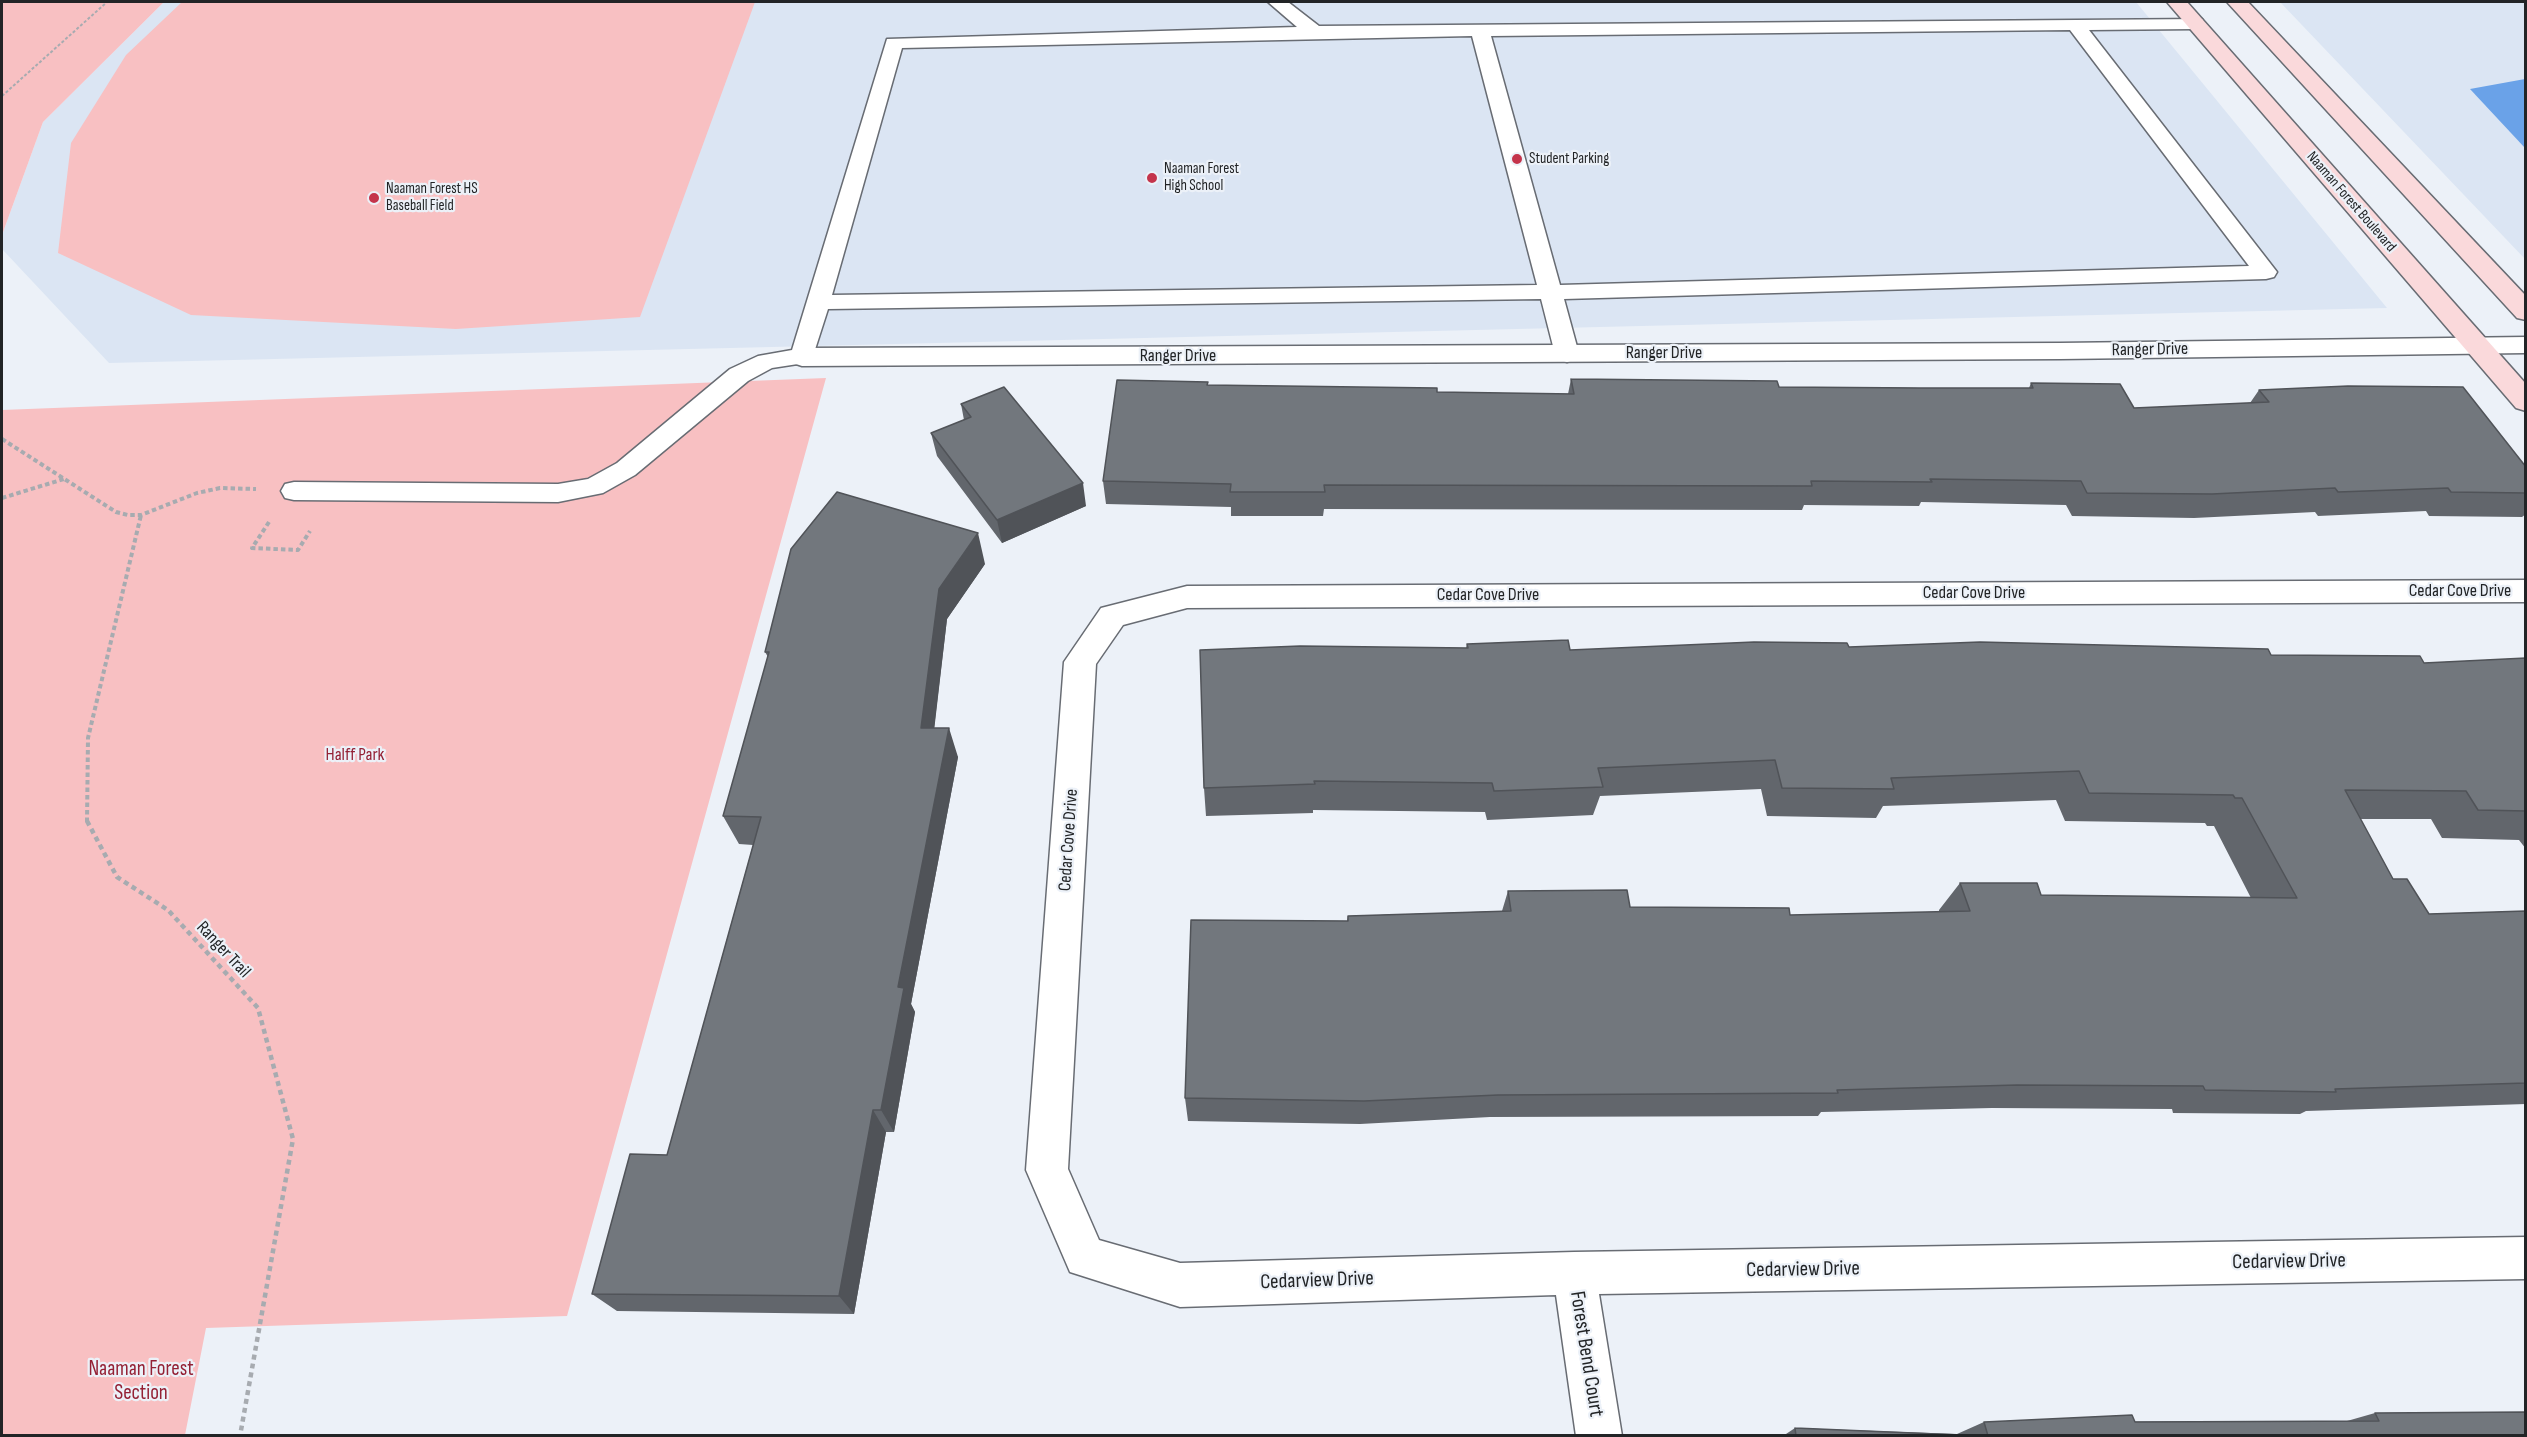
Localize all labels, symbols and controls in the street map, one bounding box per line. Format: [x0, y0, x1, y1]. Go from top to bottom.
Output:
street label: Naaman Forest Boulevard [2303, 148, 2399, 256]
place label: Student Parking [1529, 150, 1609, 168]
marker: Student Parking [1510, 152, 1524, 166]
place label: Naaman Forest High School [1164, 160, 1239, 195]
marker: Naaman Forest High School [1145, 171, 1159, 185]
place label: Naaman Forest HS Baseball Field [386, 180, 478, 215]
marker: Naaman Forest HS Baseball Field [367, 191, 381, 205]
street label: Ranger Drive [2112, 339, 2188, 361]
street label: Ranger Drive [1626, 342, 1702, 364]
street label: Ranger Drive [1140, 345, 1216, 367]
street label: Cedar Cove Drive [2409, 580, 2511, 602]
street label: Cedar Cove Drive [1923, 582, 2025, 604]
street label: Cedar Cove Drive [1437, 584, 1539, 606]
park label: Halff Park [326, 744, 384, 766]
street label: Cedar Cove Drive [1055, 788, 1083, 892]
street label: Ranger Trail [191, 917, 255, 983]
street label: Cedarview Drive [2232, 1248, 2346, 1276]
street label: Cedarview Drive [1746, 1256, 1860, 1284]
street label: Cedarview Drive [1260, 1266, 1374, 1296]
street label: Forest Bend Court [1564, 1289, 1608, 1419]
park label: Naaman Forest Section [88, 1357, 194, 1407]

